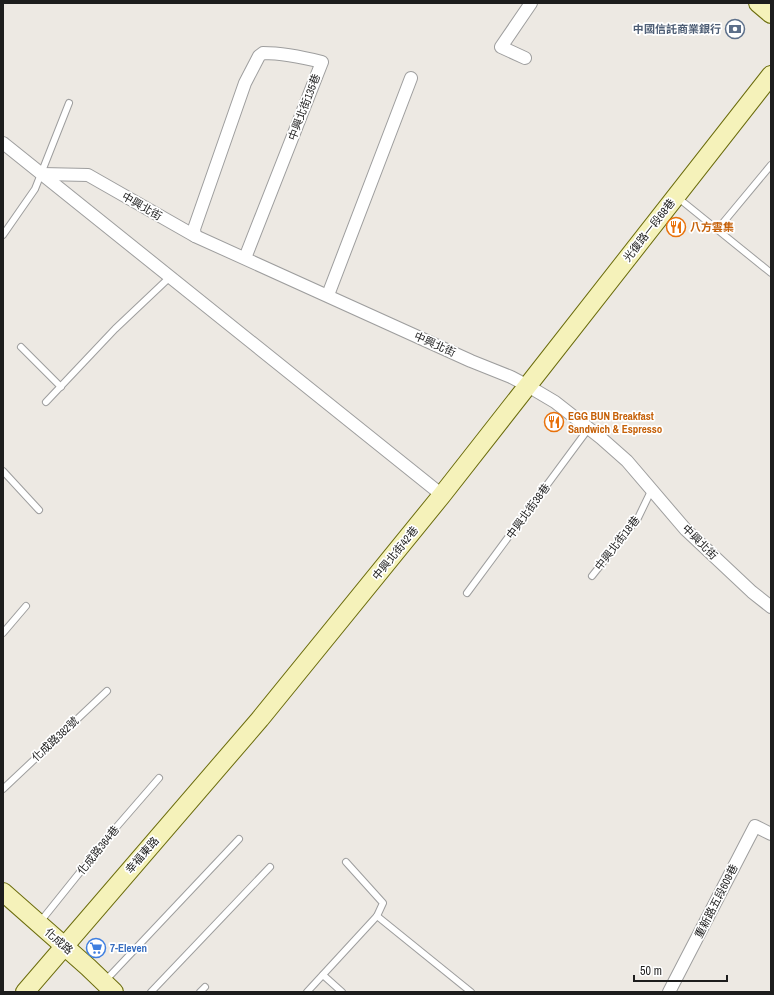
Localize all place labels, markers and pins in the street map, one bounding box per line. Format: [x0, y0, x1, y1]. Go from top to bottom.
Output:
bank icon: 中國信託商業銀行 [724, 18, 746, 40]
place label: 中國信託商業銀行 [633, 22, 721, 36]
restaurant icon: 八方雲集 [665, 216, 687, 238]
place label: 八方雲集 [690, 220, 734, 234]
place label: EGG BUN Breakfast Sandwich & Espresso [568, 409, 663, 436]
restaurant icon: EGG BUN Breakfast Sandwich & Espresso [543, 411, 565, 433]
supermarket icon: 7-Eleven [85, 937, 107, 959]
place label: 7-Eleven [110, 941, 147, 955]

